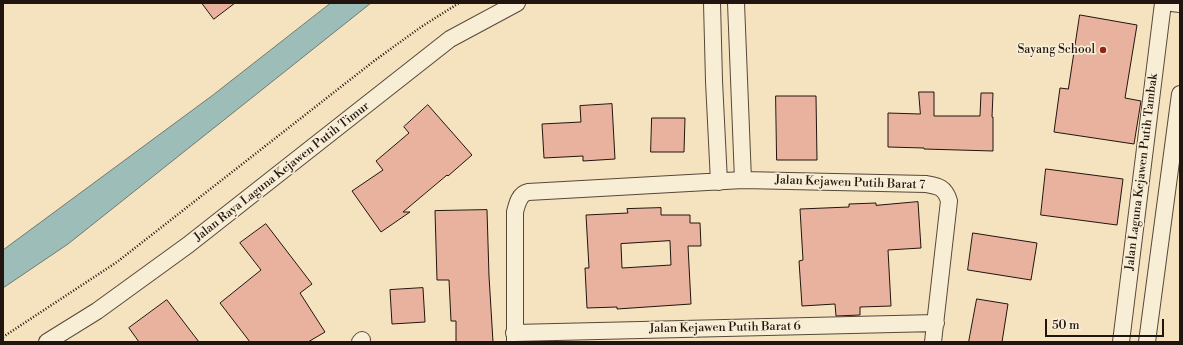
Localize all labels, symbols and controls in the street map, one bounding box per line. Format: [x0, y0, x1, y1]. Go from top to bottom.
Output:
place label: Sayang School [1017, 43, 1095, 57]
marker: Sayang School [1098, 45, 1108, 55]
street label: Jalan Laguna Kejawen Putih Tambak [1123, 73, 1161, 271]
street label: Jalan Raya Laguna Kejawen Putih Timur [191, 99, 373, 245]
street label: Jalan Kejawen Putih Barat 7 [775, 173, 925, 193]
scale bar [1047, 311, 1166, 337]
text: 50 m [1052, 318, 1080, 333]
street label: Jalan Kejawen Putih Barat 6 [649, 319, 801, 337]

